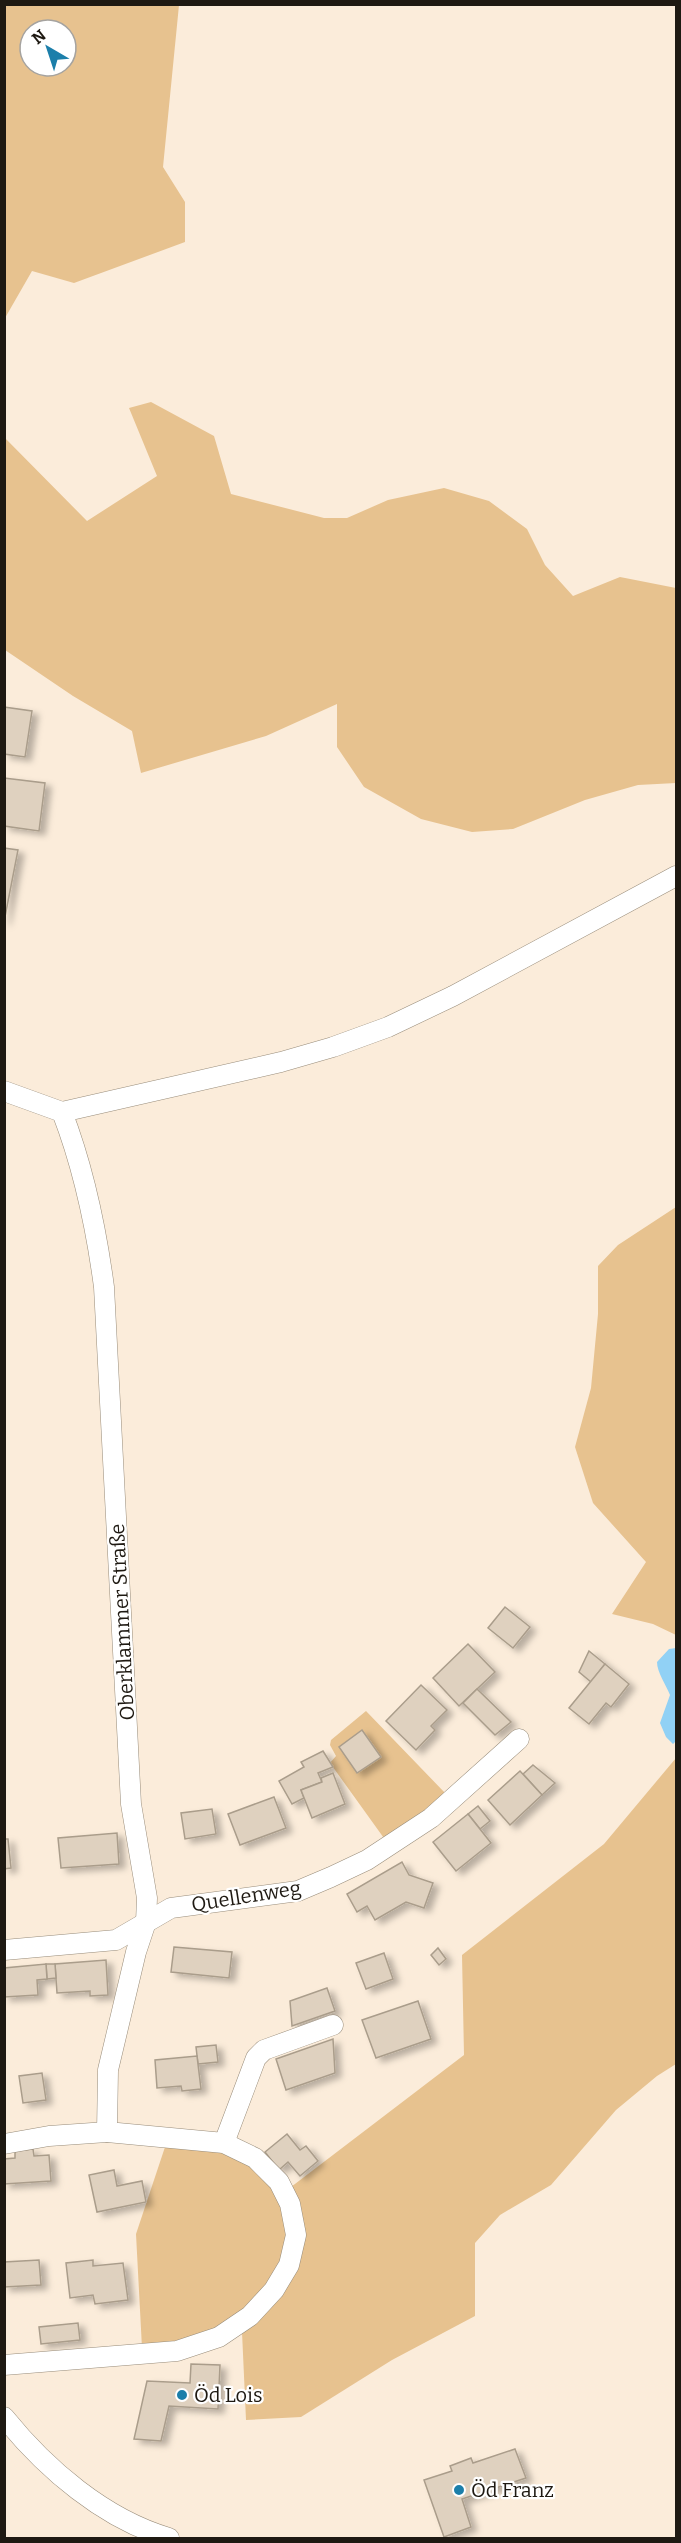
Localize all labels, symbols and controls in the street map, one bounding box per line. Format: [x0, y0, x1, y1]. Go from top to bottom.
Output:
north arrow [18, 18, 78, 78]
text: N [28, 25, 50, 48]
street label: Oberklammer Straße [105, 1523, 139, 1721]
street label: Quellenweg [190, 1875, 302, 1917]
place label: Öd Lois [194, 2383, 262, 2407]
marker: Öd Lois [175, 2388, 189, 2402]
place label: Öd Franz [471, 2478, 554, 2502]
marker: Öd Franz [452, 2483, 466, 2497]

